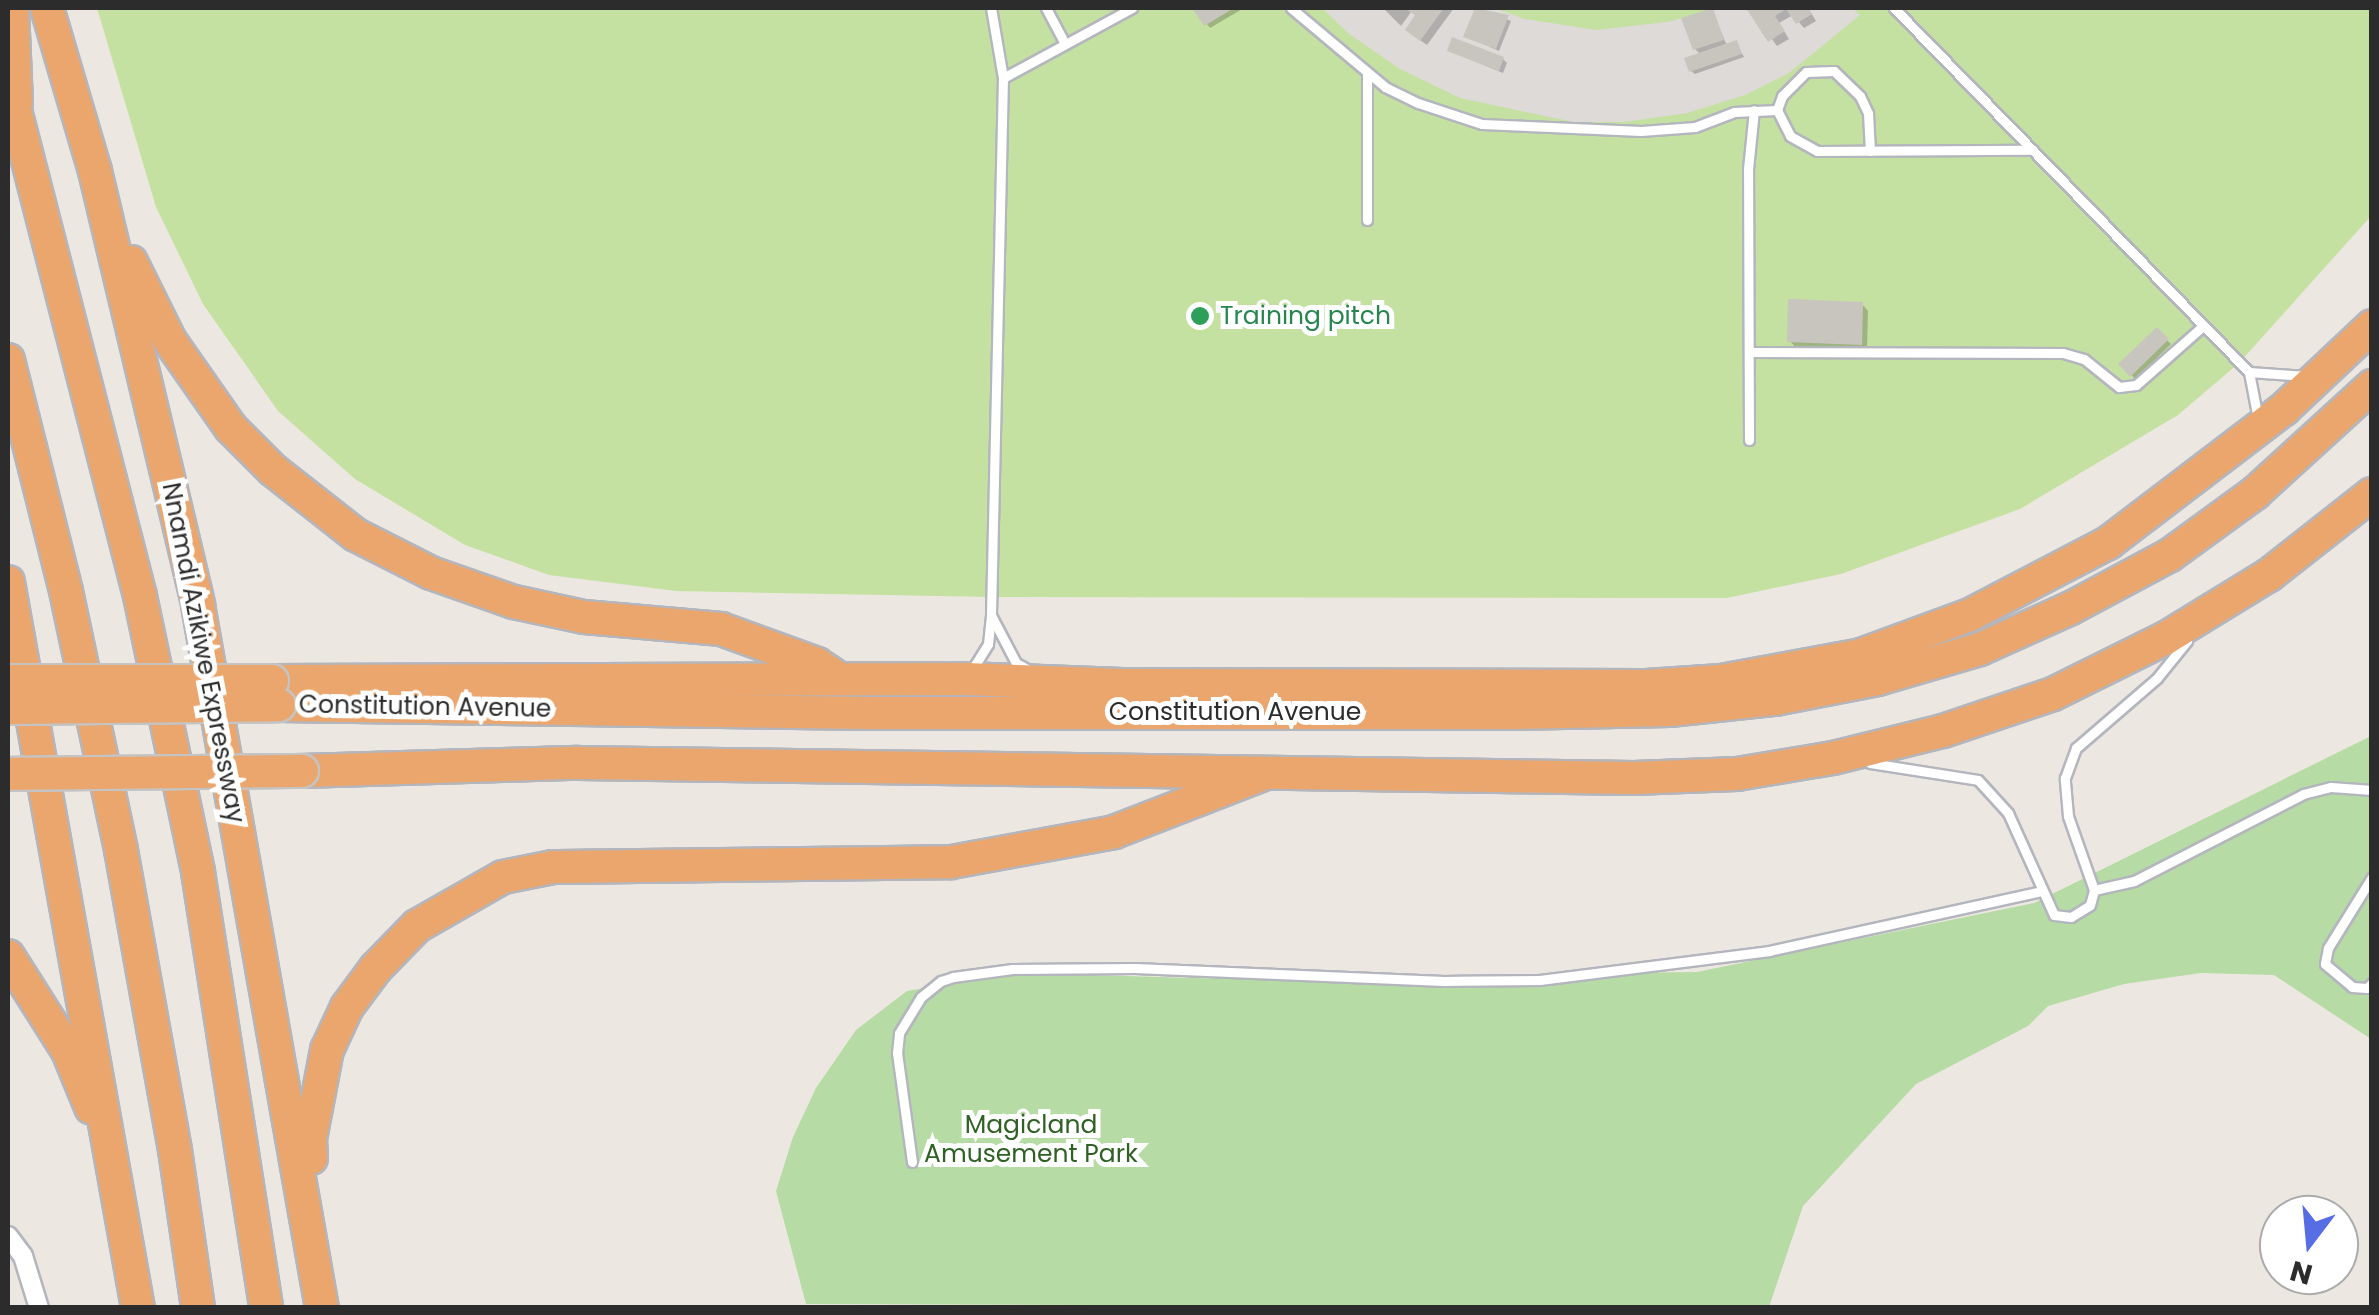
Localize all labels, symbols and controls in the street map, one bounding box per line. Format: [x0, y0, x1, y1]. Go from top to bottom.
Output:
place label: Training pitch [1220, 301, 1391, 331]
marker: Training pitch [1189, 305, 1211, 327]
street label: Nnamdi Azikiwe Expressway [155, 480, 251, 826]
street label: Constitution Avenue [299, 690, 551, 724]
street label: Constitution Avenue [1109, 697, 1361, 727]
park label: Magicland Amusement Park [924, 1111, 1138, 1170]
north arrow [2259, 1195, 2359, 1295]
text: N [2286, 1251, 2317, 1294]

